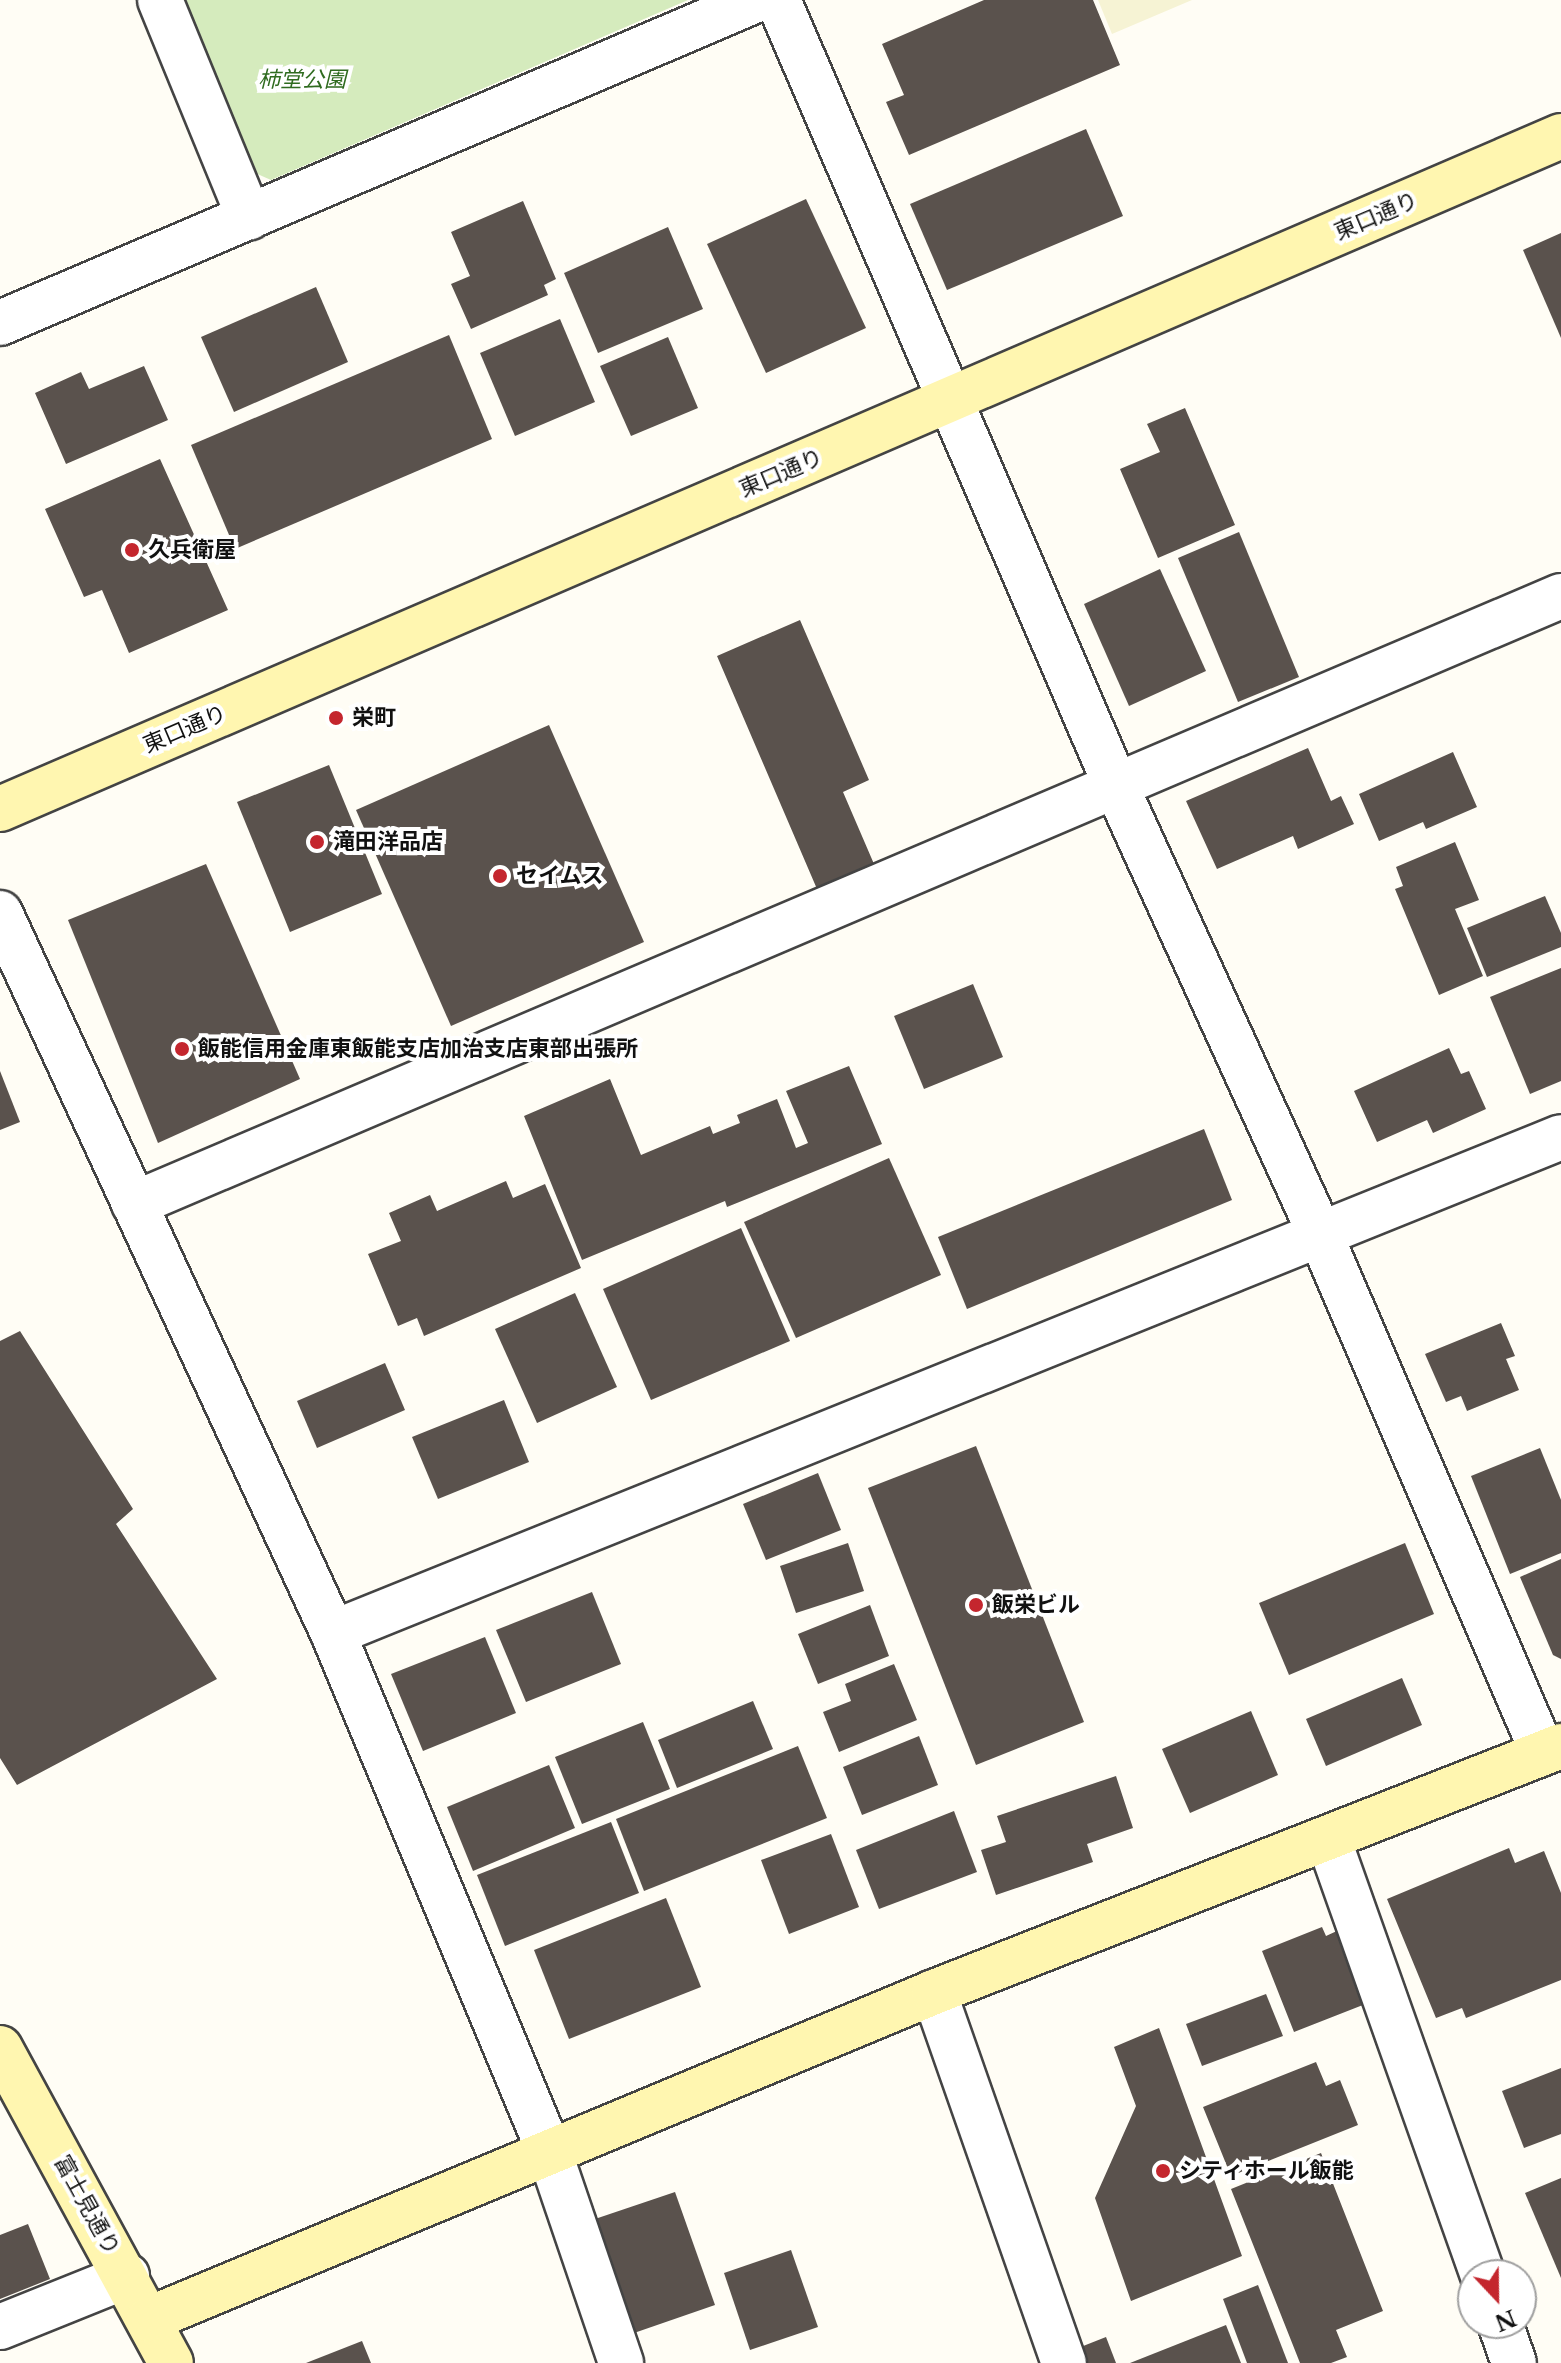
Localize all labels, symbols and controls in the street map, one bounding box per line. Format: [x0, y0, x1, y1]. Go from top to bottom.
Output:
park label: 柿堂公園 [258, 67, 346, 93]
street label: 東口通り [1330, 187, 1422, 245]
street label: 東口通り [735, 444, 827, 502]
place label: 久兵衛屋 [148, 537, 236, 563]
marker: 久兵衛屋 [123, 541, 141, 559]
street label: 東口通り [139, 700, 231, 758]
place label: 栄町 [352, 705, 396, 731]
marker: 栄町 [327, 709, 345, 727]
place label: 滝田洋品店 [333, 829, 443, 855]
marker: 滝田洋品店 [308, 833, 326, 851]
place label: セイムス [516, 863, 604, 889]
marker: セイムス [491, 867, 509, 885]
place label: 飯能信用金庫東飯能支店加治支店東部出張所 [198, 1036, 638, 1062]
marker: 飯能信用金庫東飯能支店加治支店東部出張所 [173, 1040, 191, 1058]
place label: 飯栄ビル [992, 1592, 1080, 1618]
marker: 飯栄ビル [967, 1596, 985, 1614]
street label: 富士見通り [49, 2150, 125, 2260]
place label: シティホール飯能 [1179, 2158, 1355, 2184]
marker: シティホール飯能 [1154, 2162, 1172, 2180]
north arrow [1457, 2259, 1537, 2339]
text: N [1491, 2303, 1520, 2336]

